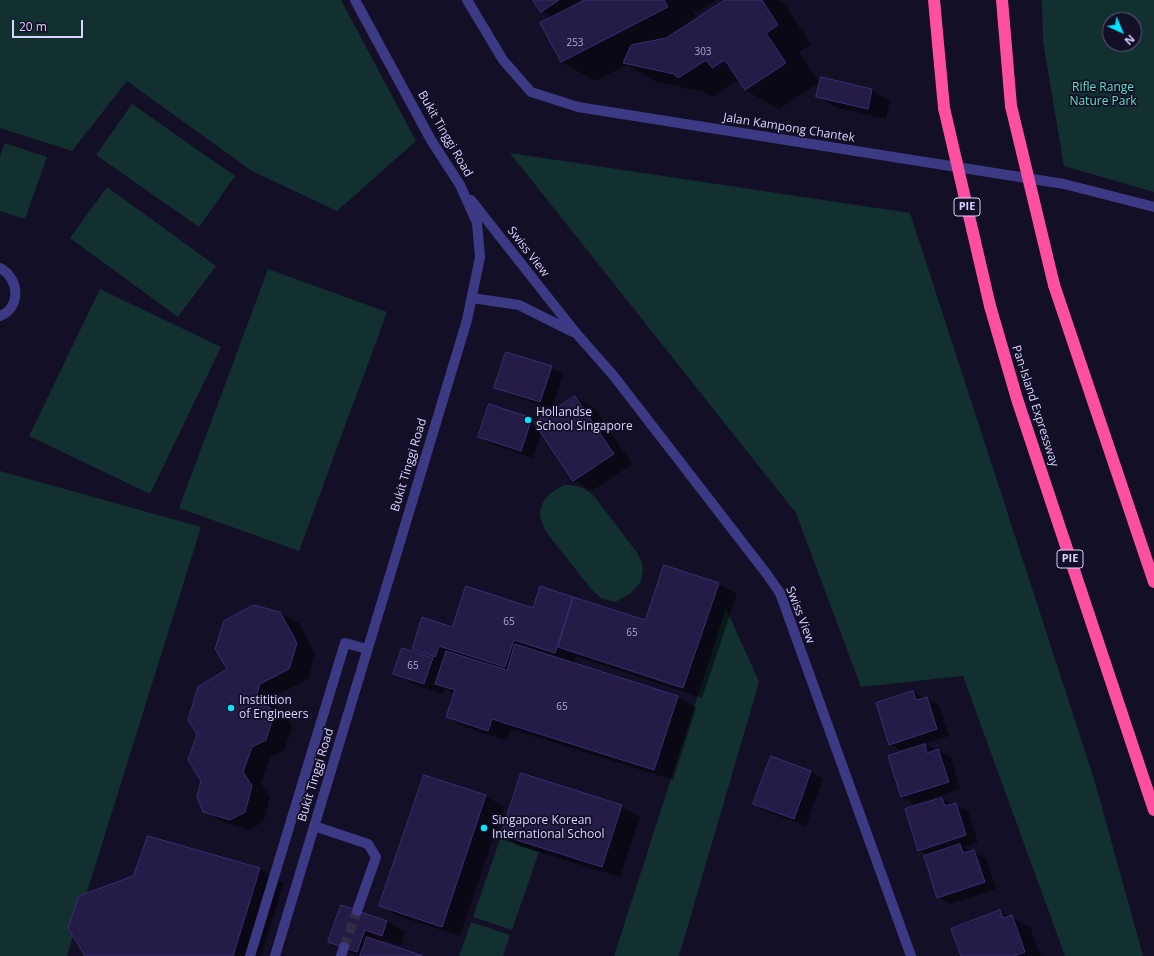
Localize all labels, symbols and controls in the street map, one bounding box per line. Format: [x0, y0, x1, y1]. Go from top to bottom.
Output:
scale bar [14, 12, 85, 38]
north arrow [1102, 12, 1142, 52]
text: 20 m [19, 18, 47, 35]
text: N [1122, 32, 1138, 49]
house number: 253 [566, 37, 584, 49]
house number: 303 [694, 46, 712, 58]
park label: Rifle Range Nature Park [1069, 81, 1137, 109]
street label: Bukit Tinggi Road [415, 89, 475, 179]
street label: Jalan Kampong Chantek [722, 110, 856, 146]
road number: PIE [954, 198, 980, 216]
street label: Swiss View [504, 224, 552, 280]
street label: Pan-Island Expressway [1009, 343, 1061, 469]
place label: Hollandse School Singapore [536, 406, 633, 434]
marker: Hollandse School Singapore [523, 415, 533, 425]
street label: Bukit Tinggi Road [388, 417, 430, 513]
road number: PIE [1057, 550, 1083, 568]
street label: Swiss View [783, 585, 817, 645]
house number: 65 [503, 616, 515, 628]
house number: 65 [626, 627, 638, 639]
house number: 65 [407, 660, 419, 672]
place label: Institition of Engineers [239, 694, 308, 722]
house number: 65 [556, 701, 568, 713]
marker: Institition of Engineers [226, 703, 236, 713]
street label: Bukit Tinggi Road [295, 727, 337, 823]
place label: Singapore Korean International School [492, 814, 605, 842]
marker: Singapore Korean International School [479, 823, 489, 833]

